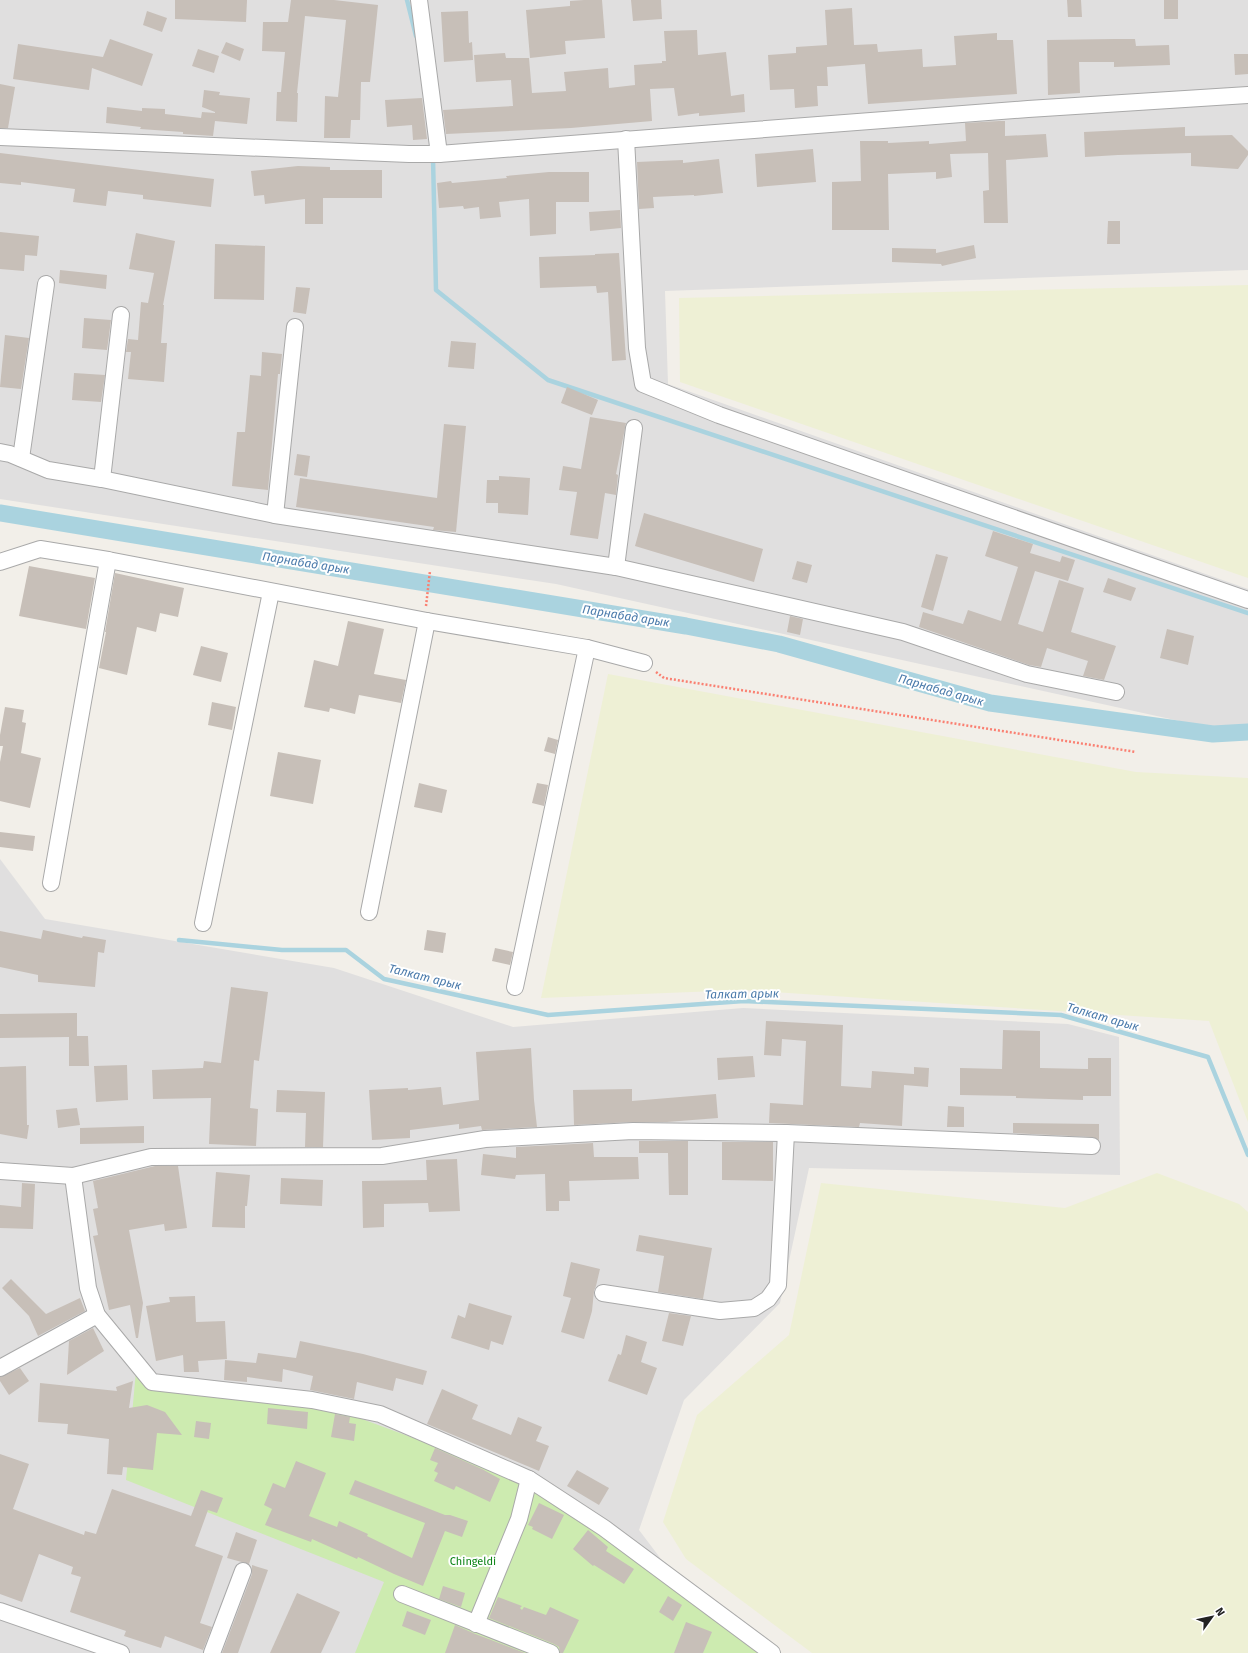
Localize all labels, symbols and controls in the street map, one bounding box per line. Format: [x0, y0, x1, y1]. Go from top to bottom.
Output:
water label: Парнабад арык [261, 549, 351, 577]
water label: Парнабад арык [581, 602, 671, 630]
water label: Парнабад арык [897, 671, 986, 709]
water label: Талкат арык [387, 961, 463, 993]
water label: Талкат арык [705, 986, 780, 1002]
water label: Талкат арык [1065, 1000, 1141, 1034]
park label: Chingeldi [450, 1555, 496, 1568]
north arrow [1192, 1597, 1232, 1637]
text: N [1213, 1605, 1227, 1618]

